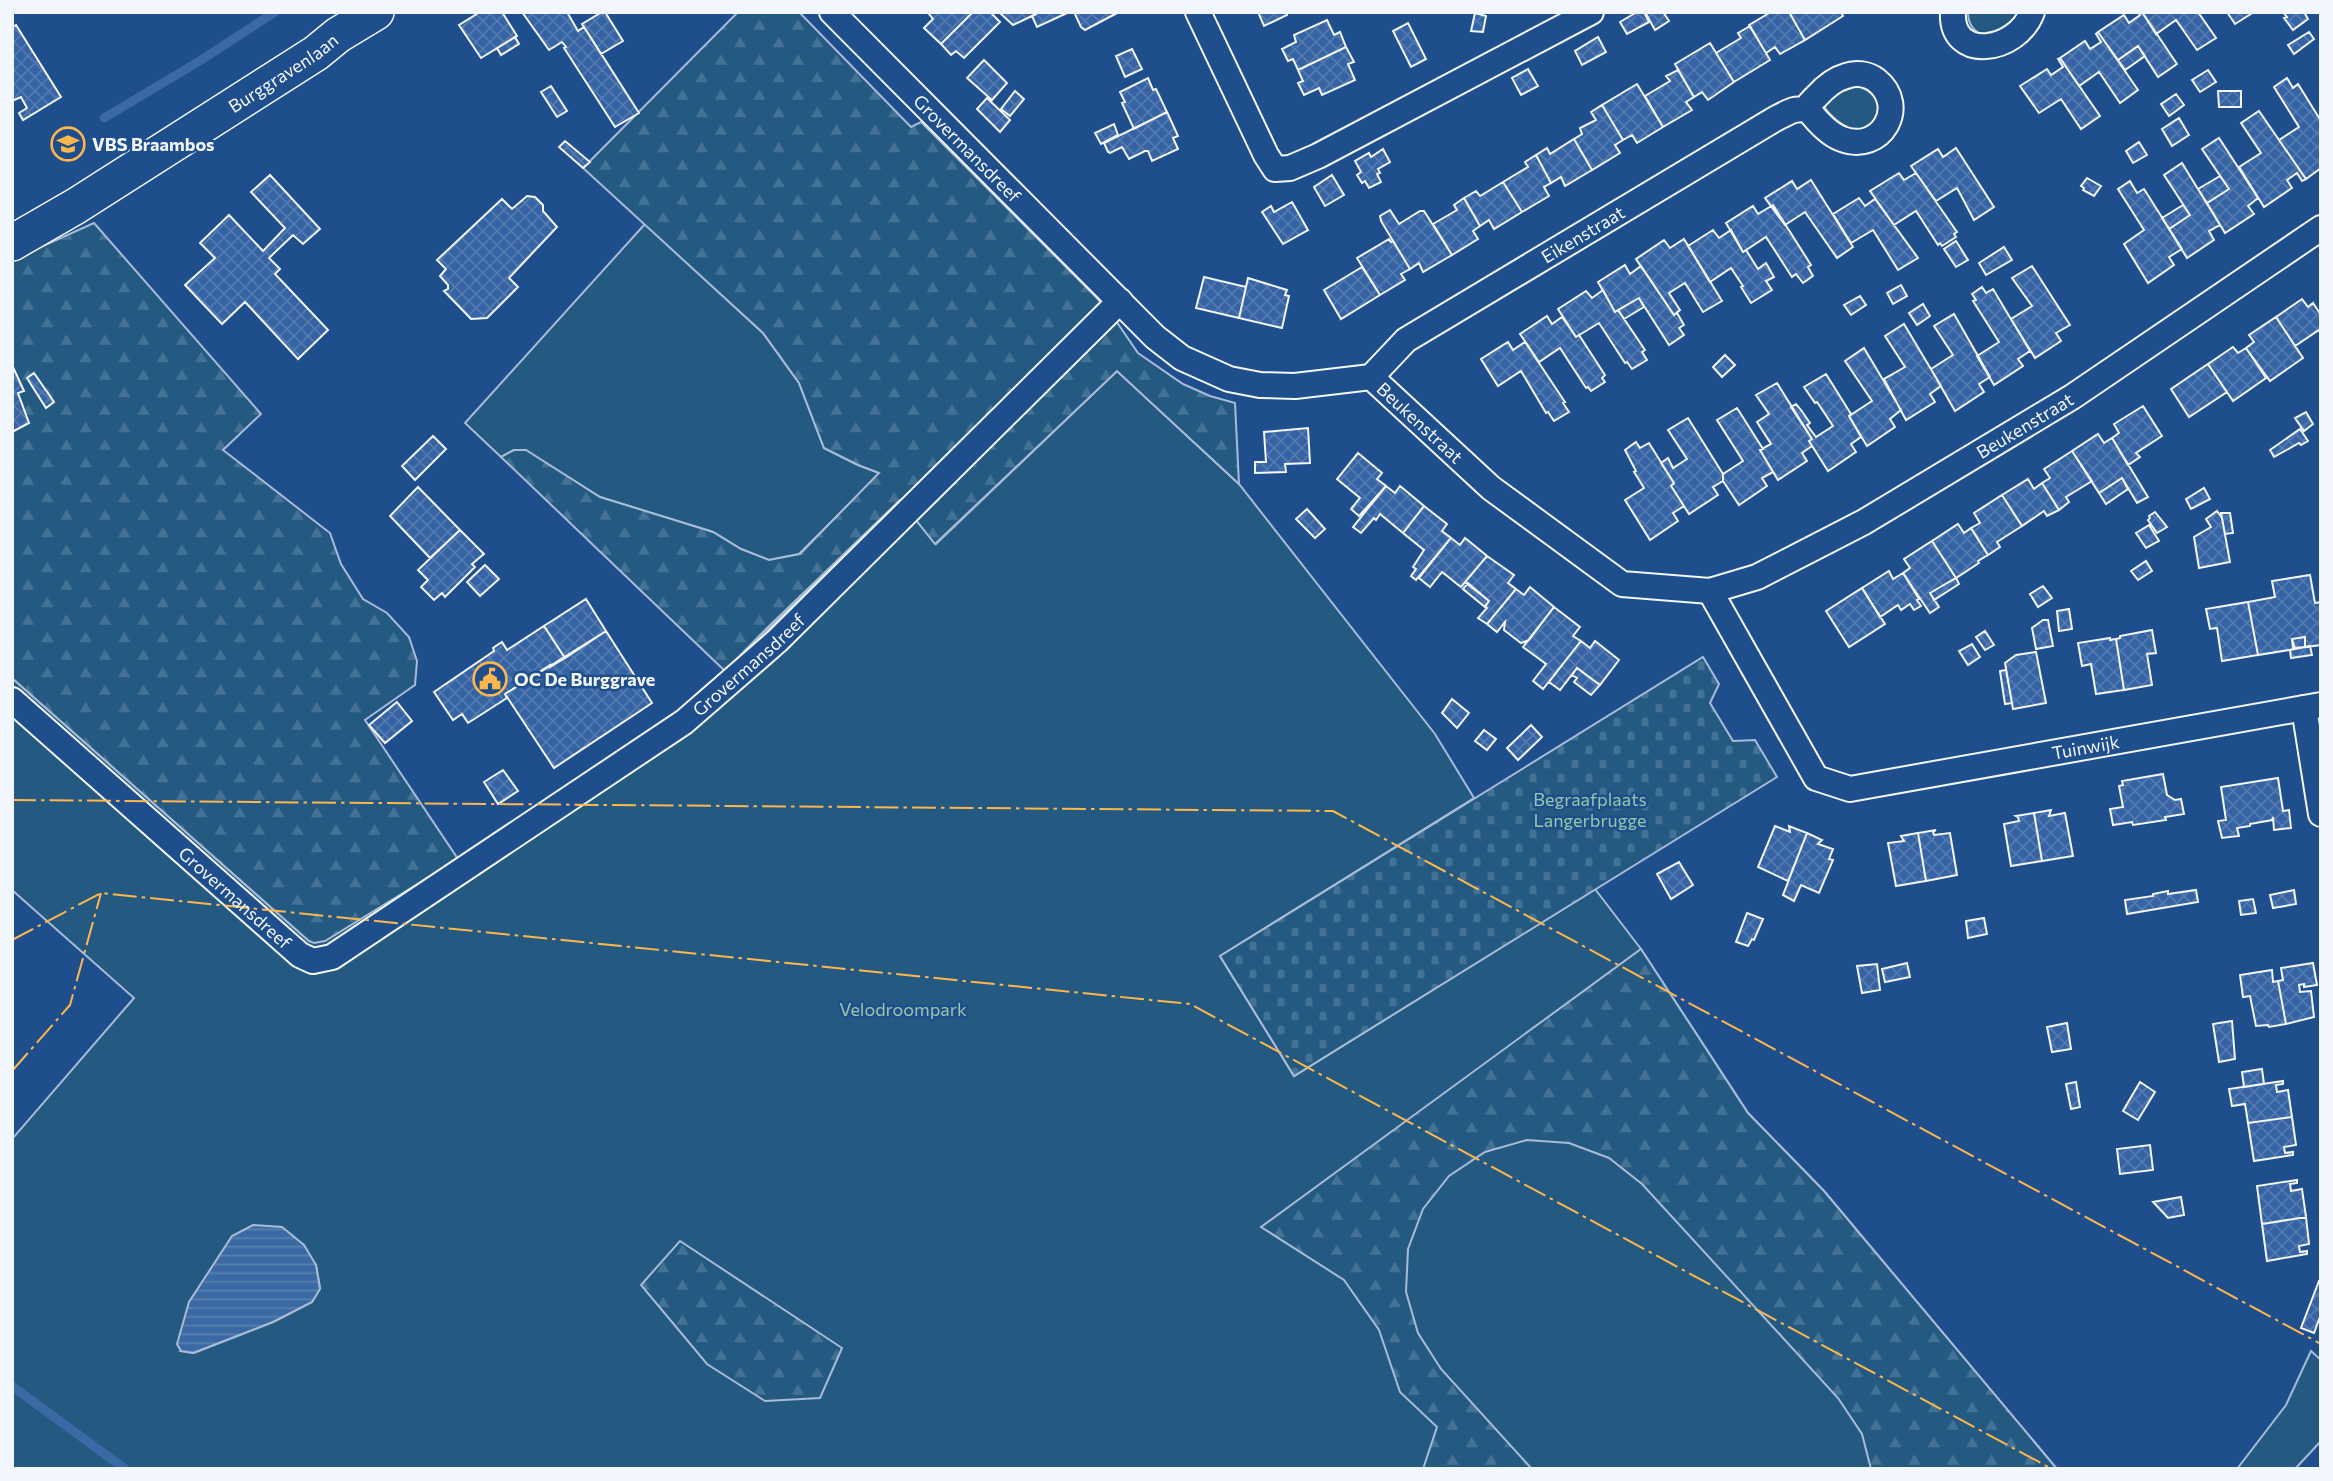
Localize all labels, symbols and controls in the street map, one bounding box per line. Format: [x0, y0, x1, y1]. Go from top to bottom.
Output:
street label: Burggravenlaan [224, 29, 342, 117]
street label: Grovermansdreef [909, 90, 1026, 207]
school or university icon: VBS Braambos [49, 125, 87, 163]
place label: VBS Braambos [92, 133, 214, 155]
street label: Eikenstraat [1537, 201, 1628, 268]
street label: Beukenstraat [1373, 377, 1468, 468]
street label: Beukenstraat [1972, 388, 2077, 463]
street label: Grovermansdreef [688, 608, 810, 721]
public building icon: OC De Burggrave [471, 660, 509, 698]
place label: OC De Burggrave [514, 668, 655, 690]
street label: Tuinwijk [2050, 730, 2121, 764]
park label: Begraafplaats Langerbrugge [1533, 788, 1647, 831]
street label: Grovermansdreef [174, 842, 297, 954]
park label: Velodroompark [839, 998, 967, 1020]

